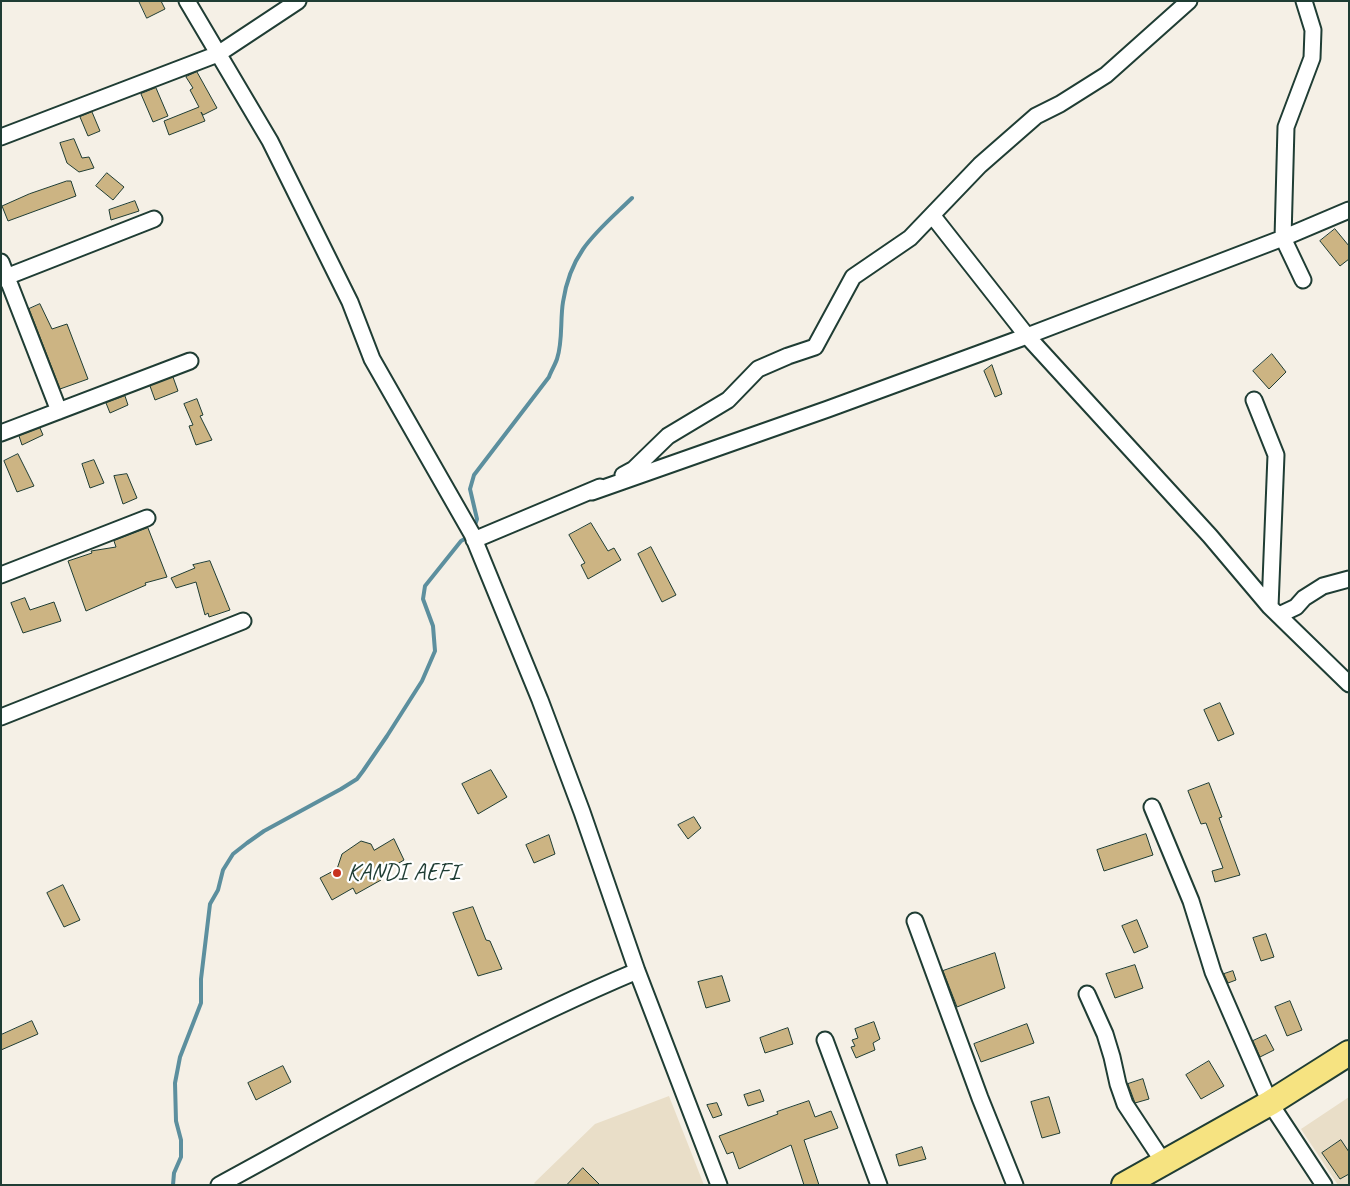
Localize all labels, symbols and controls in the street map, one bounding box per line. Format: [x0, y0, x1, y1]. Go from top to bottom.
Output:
place label: KANDI AEFI [347, 859, 459, 887]
marker: KANDI AEFI [331, 867, 343, 879]

